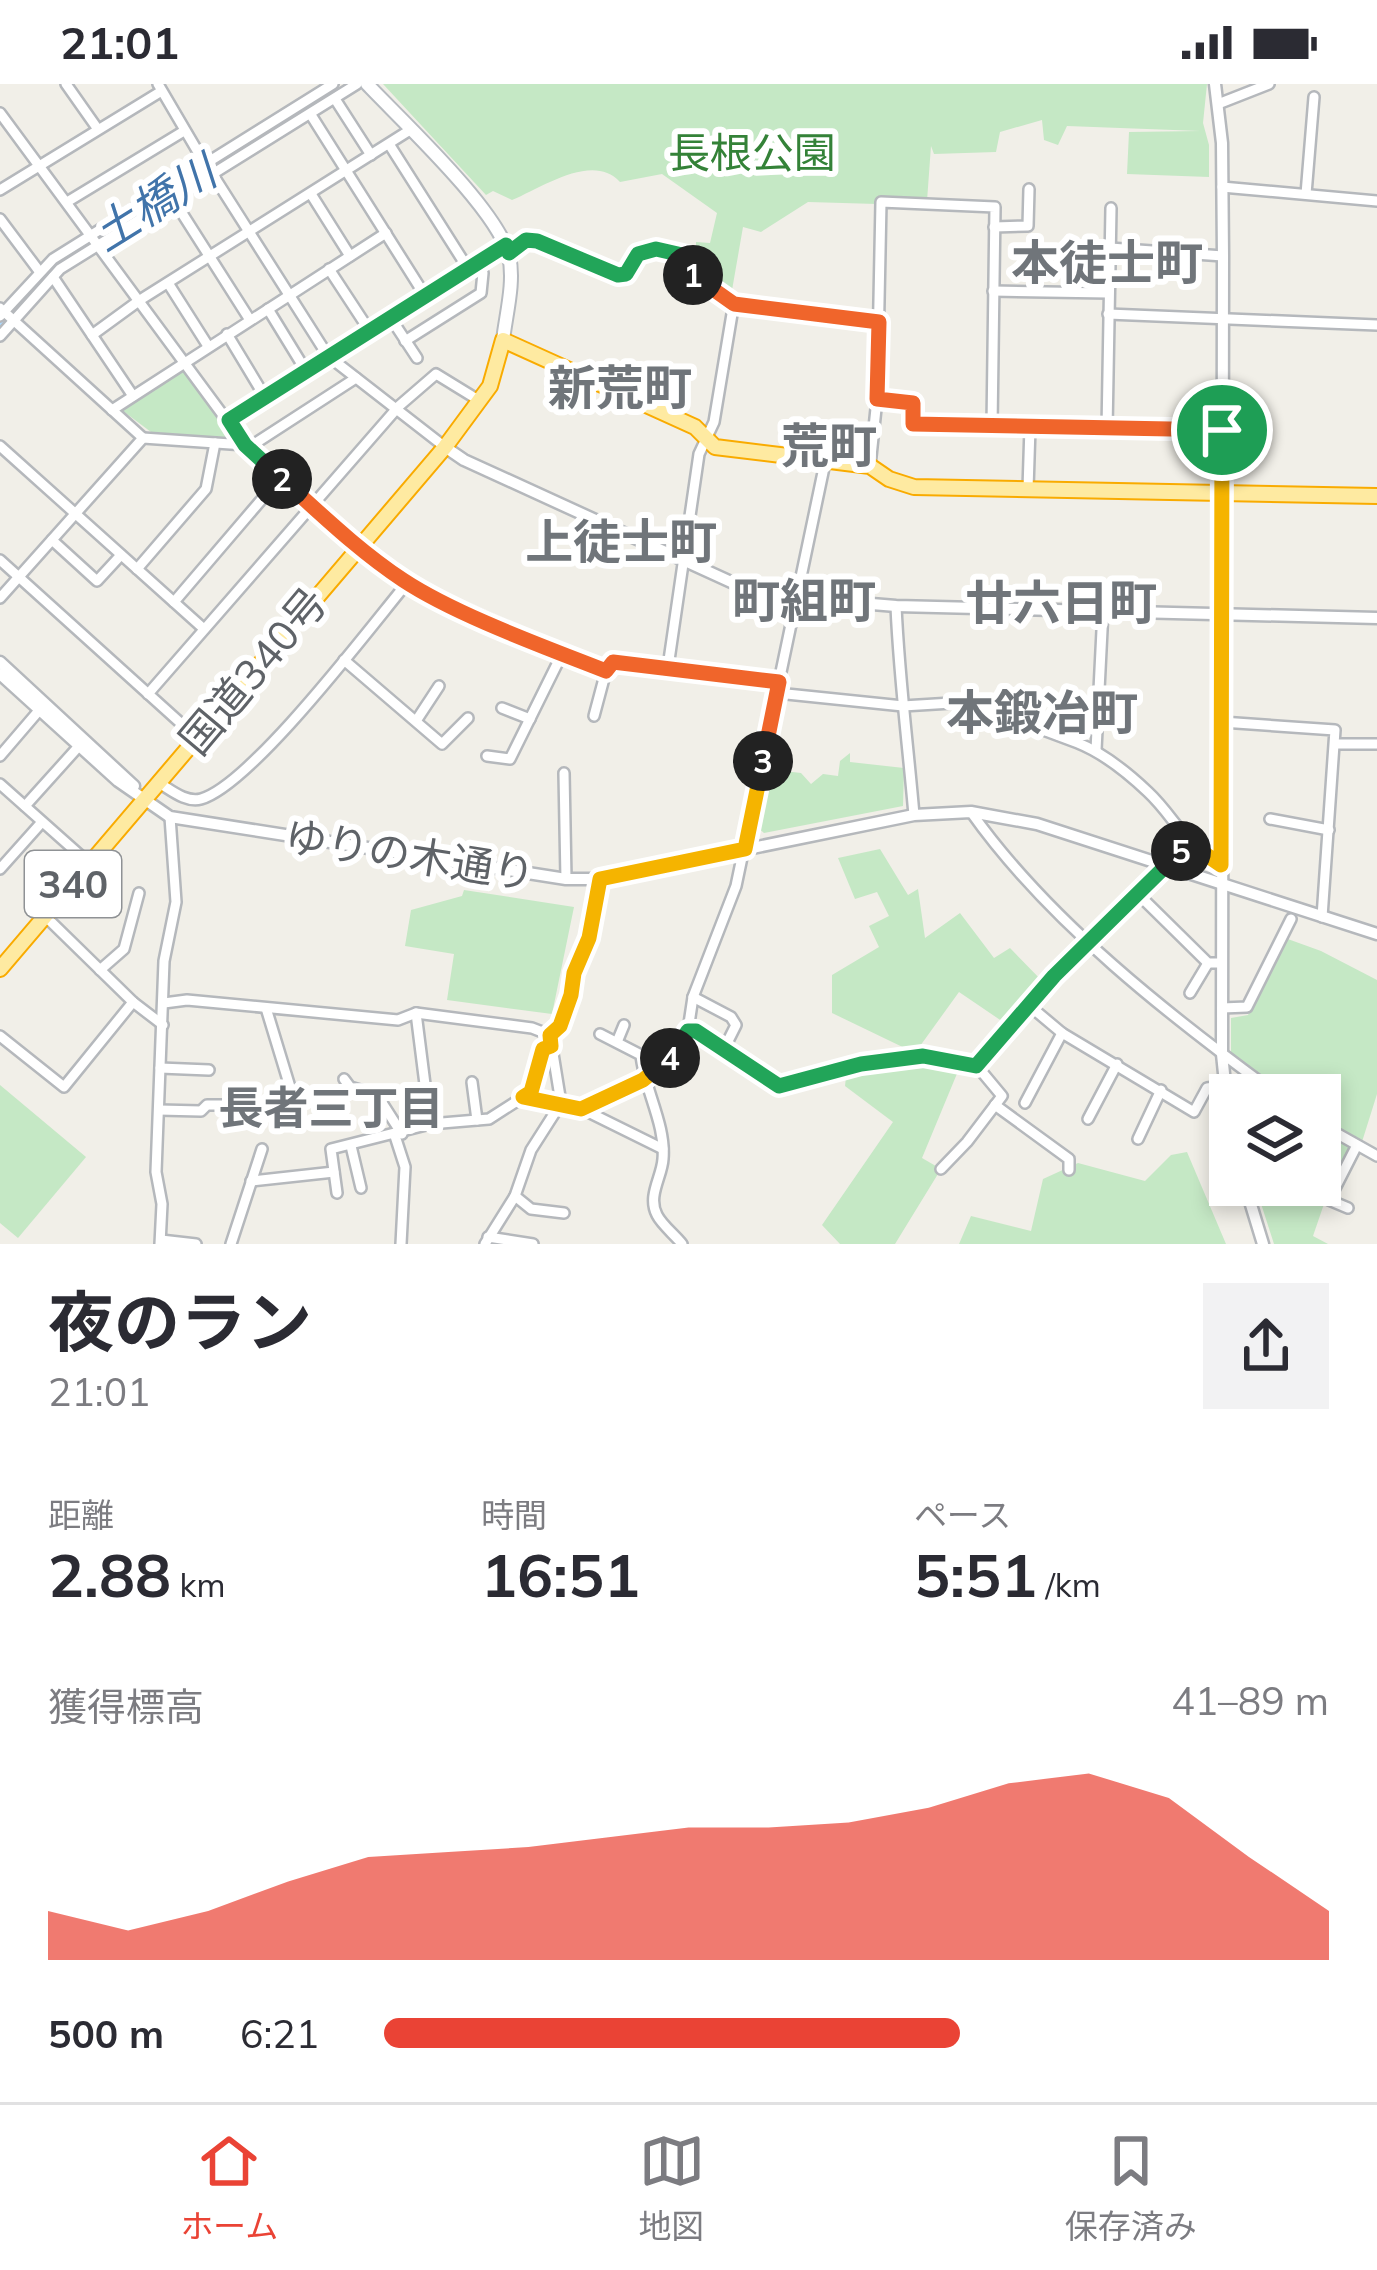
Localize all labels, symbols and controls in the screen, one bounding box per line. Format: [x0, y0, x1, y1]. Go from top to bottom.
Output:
text: 21:01 [60, 14, 179, 70]
park label: 長根公園 [668, 126, 836, 179]
water label: 土橋川 [81, 141, 229, 262]
district label: 本徒士町 [1011, 232, 1203, 292]
pin: 1 [663, 245, 723, 305]
text: 1 [683, 254, 703, 295]
district label: 新荒町 [548, 357, 692, 417]
pin [1171, 379, 1273, 481]
icon: arrive [1189, 397, 1255, 463]
district label: 荒町 [781, 415, 877, 475]
pin: 2 [252, 449, 312, 509]
text: 2 [272, 458, 292, 499]
district label: 上徒士町 [525, 511, 717, 571]
district label: 町組町 [732, 570, 876, 630]
district label: 廿六日町 [965, 572, 1157, 632]
street label: 国道340号 [168, 576, 338, 765]
district label: 本鍛冶町 [946, 682, 1138, 742]
pin: 3 [733, 731, 793, 791]
text: 3 [753, 740, 773, 781]
street label: ゆりの木通り [281, 809, 539, 900]
pin: 5 [1151, 821, 1211, 881]
text: 5 [1171, 830, 1191, 871]
road number: 340 [25, 851, 121, 917]
pin: 4 [640, 1028, 700, 1088]
text: 4 [660, 1037, 680, 1078]
map controls [1209, 1074, 1341, 1206]
button: layers [1209, 1074, 1341, 1206]
district label: 長者三丁目 [218, 1079, 444, 1135]
text: 夜のラン [48, 1280, 312, 1363]
button: share [1203, 1283, 1329, 1409]
text: 21:01 [48, 1367, 151, 1416]
text: 距離 [48, 1494, 114, 1535]
text: 時間 [481, 1494, 547, 1535]
text: ペース [914, 1494, 1011, 1535]
text: 2.88 [48, 1537, 171, 1612]
text: 16:51 [481, 1537, 640, 1612]
text: 5:51 [914, 1537, 1037, 1612]
text: km [171, 1564, 225, 1605]
text: /km [1037, 1564, 1101, 1605]
text: 41–89 m [1171, 1676, 1329, 1725]
text: 獲得標高 [48, 1682, 204, 1731]
text: 500 m [48, 2009, 164, 2058]
text: 6:21 [240, 2009, 319, 2058]
tab: ホーム [180, 2128, 278, 2248]
tab: 地図 [639, 2128, 705, 2248]
tab: 保存済み [1065, 2128, 1197, 2248]

